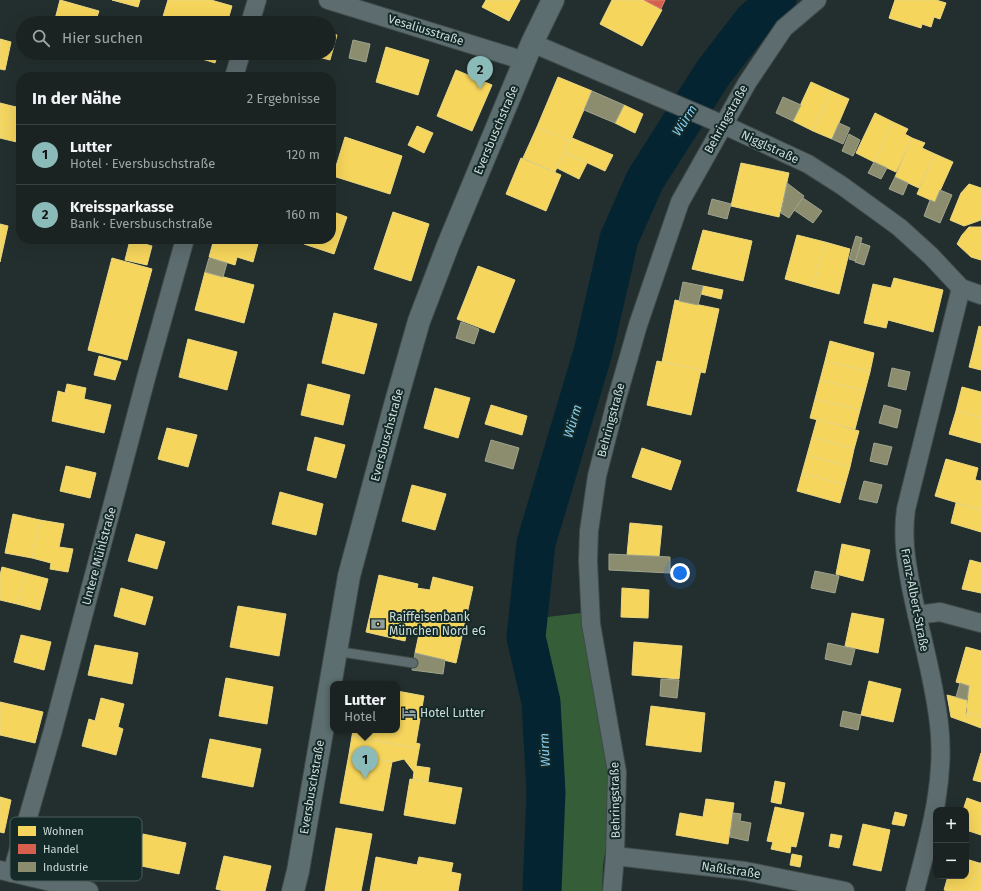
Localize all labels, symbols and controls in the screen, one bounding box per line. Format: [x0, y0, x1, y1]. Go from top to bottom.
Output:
street label: Vesaliusstraße [386, 12, 466, 48]
search box [16, 16, 336, 60]
icon: search [30, 27, 52, 49]
text: Hier suchen [62, 29, 143, 47]
pin: 2 [467, 56, 493, 89]
street label: Behringstraße [701, 82, 751, 156]
street label: Eversbuschstraße [471, 83, 521, 177]
text: In der Nähe [32, 88, 121, 109]
text: 2 Ergebnisse [247, 91, 320, 106]
water label: Würm [669, 102, 700, 139]
street label: Nigglstraße [739, 128, 801, 166]
text: Lutter [70, 138, 112, 156]
text: 1 [42, 147, 48, 162]
text: 120 m [286, 147, 320, 162]
text: Hotel · Eversbuschstraße [70, 156, 215, 171]
text: Kreissparkasse [70, 198, 174, 216]
text: 2 [42, 207, 48, 222]
text: 160 m [286, 207, 320, 222]
text: Bank · Eversbuschstraße [70, 216, 213, 231]
street label: Behringstraße [594, 381, 628, 459]
street label: Eversbuschstraße [368, 387, 406, 483]
water label: Würm [560, 403, 585, 440]
street label: Untere Mühlstraße [79, 505, 119, 607]
street label: Franz-Albert-Straße [898, 547, 932, 653]
your location [670, 563, 690, 583]
place label: Raiffeisenbank München Nord eG [389, 610, 486, 638]
bank icon: Raiffeisenbank München Nord eG [370, 616, 386, 632]
popup [330, 681, 400, 733]
text: Lutter [344, 691, 386, 709]
hotel icon: Hotel Lutter [401, 705, 417, 721]
place label: Hotel Lutter [420, 706, 485, 720]
text: Hotel [344, 709, 376, 724]
water label: Würm [536, 733, 553, 767]
street label: Eversbuschstraße [297, 739, 327, 835]
pin: 1 [352, 746, 378, 779]
street label: Behringstraße [607, 762, 623, 838]
map controls [933, 807, 969, 879]
button: + [933, 807, 969, 843]
legend [10, 817, 142, 881]
text: Wohnen [43, 825, 84, 838]
text: Handel [43, 843, 79, 856]
button: − [933, 843, 969, 879]
street label: Naßlstraße [700, 859, 762, 881]
text: Industrie [43, 861, 88, 874]

